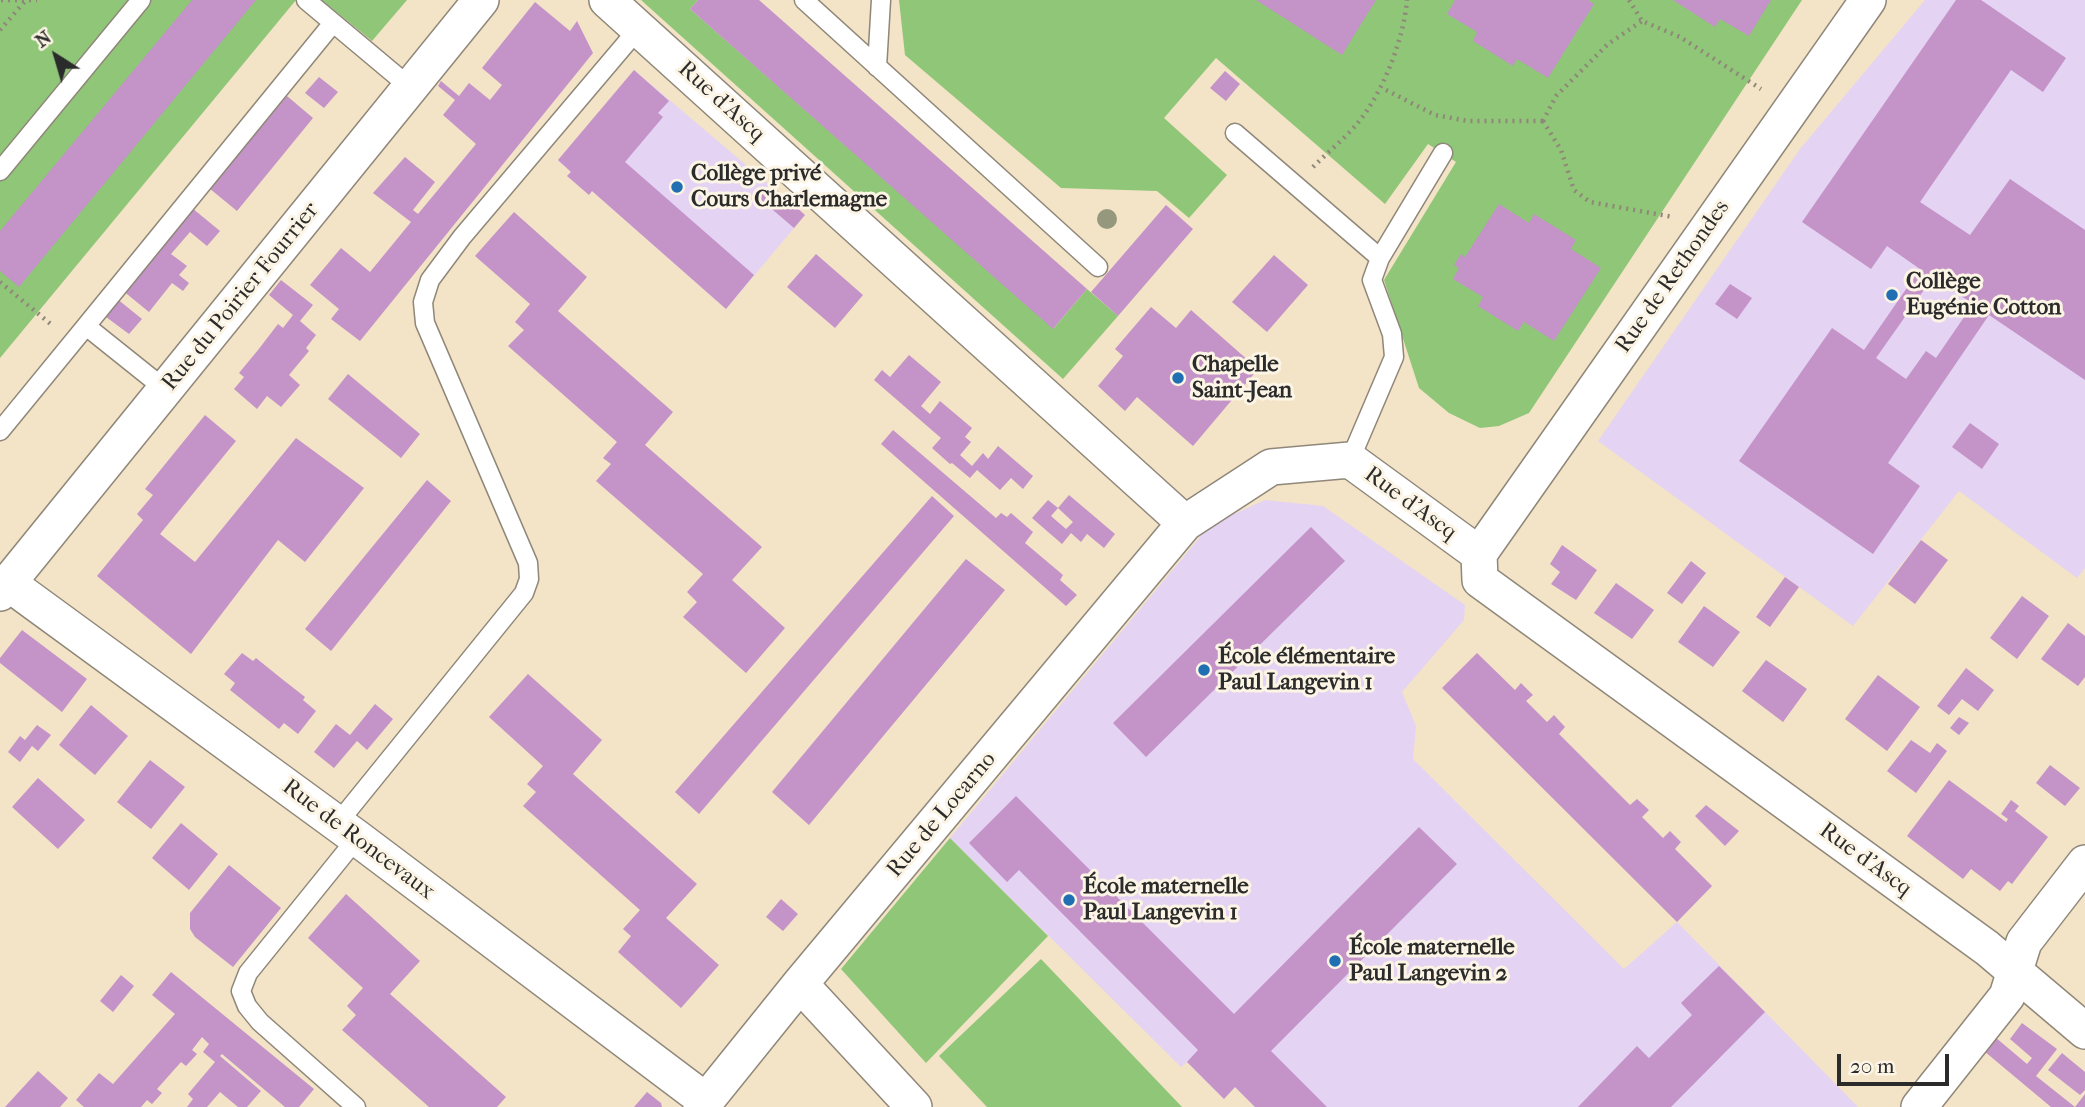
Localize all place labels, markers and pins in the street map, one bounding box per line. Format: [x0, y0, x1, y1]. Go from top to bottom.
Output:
place label: Collège privé Cours Charlemagne [691, 160, 887, 214]
marker: Collège privé Cours Charlemagne [669, 179, 685, 195]
place label: Collège Eugénie Cotton [1906, 268, 2061, 322]
marker: Collège Eugénie Cotton [1884, 287, 1900, 303]
place label: Chapelle Saint-Jean [1192, 351, 1292, 405]
marker: Chapelle Saint-Jean [1170, 370, 1186, 386]
place label: École élémentaire Paul Langevin 1 [1218, 643, 1395, 697]
marker: École élémentaire Paul Langevin 1 [1196, 662, 1212, 678]
place label: École maternelle Paul Langevin 1 [1083, 873, 1249, 927]
marker: École maternelle Paul Langevin 1 [1061, 892, 1077, 908]
place label: École maternelle Paul Langevin 2 [1349, 934, 1515, 988]
marker: École maternelle Paul Langevin 2 [1327, 953, 1343, 969]

